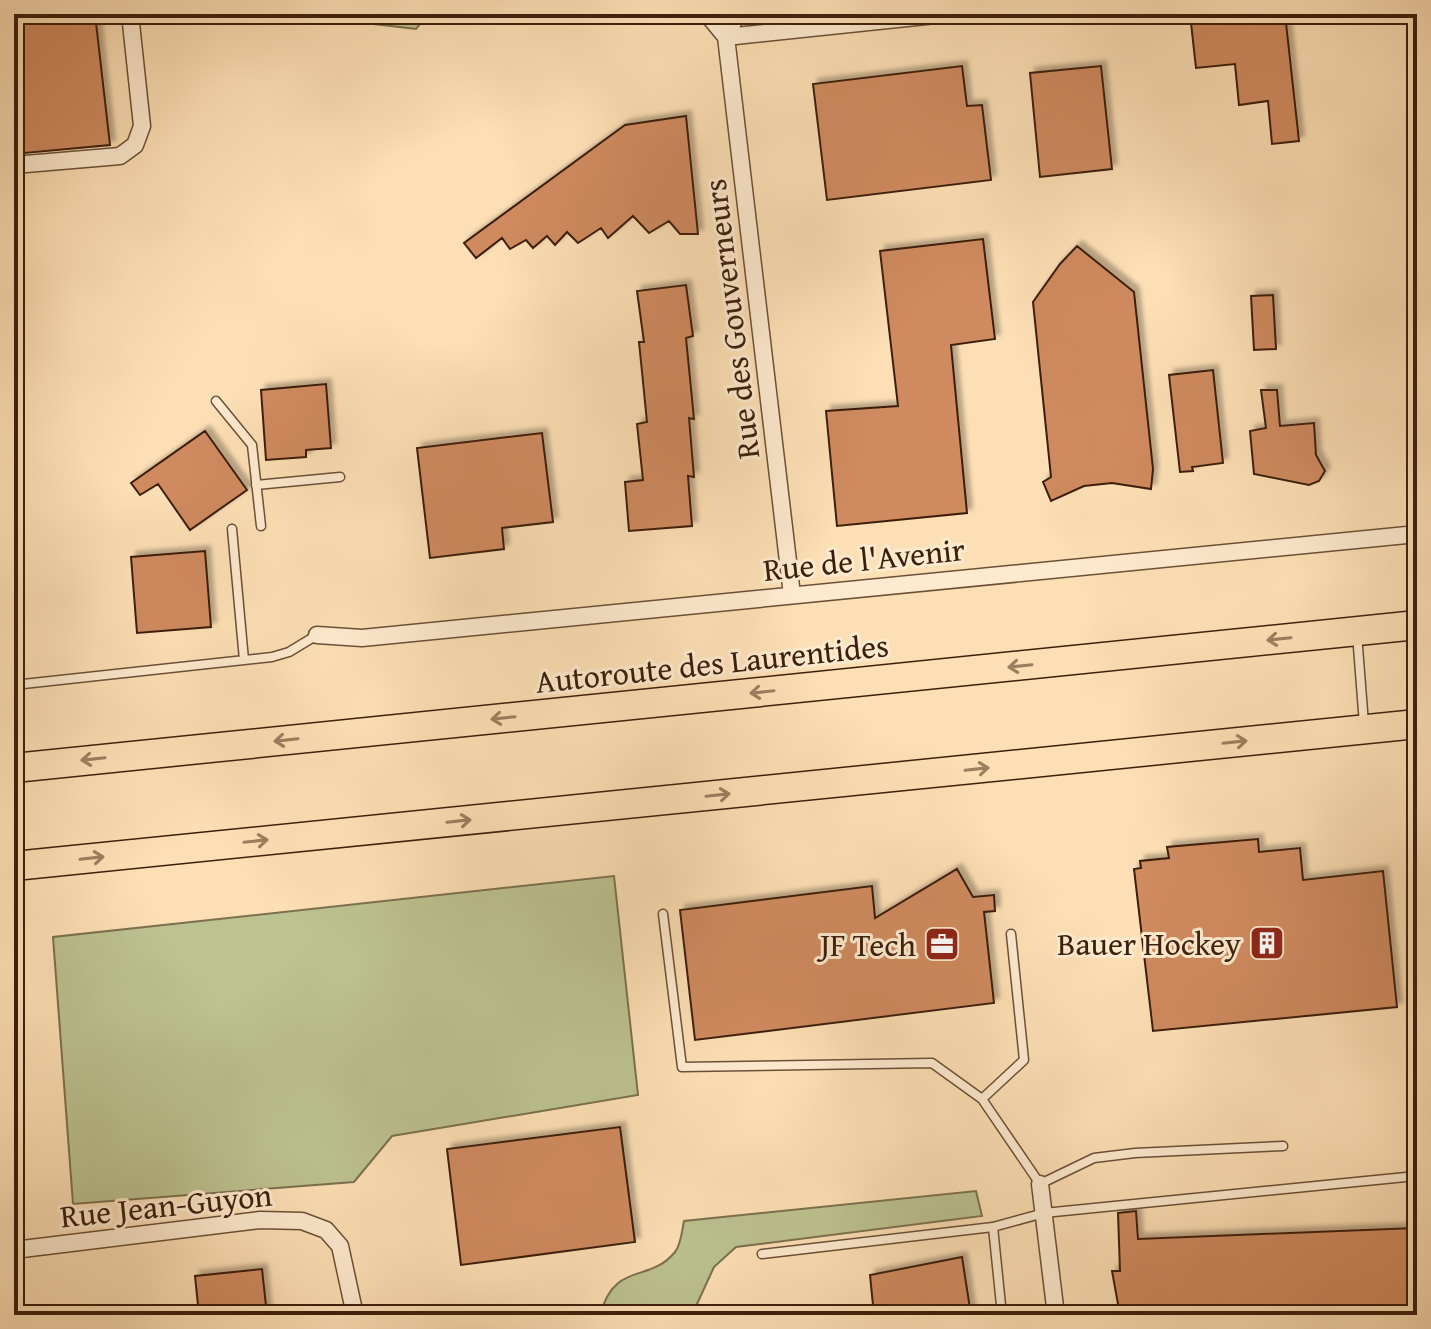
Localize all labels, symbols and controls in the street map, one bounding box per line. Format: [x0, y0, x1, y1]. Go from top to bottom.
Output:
street label: Rue des Gouverneurs [691, 176, 771, 462]
street label: Rue de l'Avenir [761, 525, 967, 593]
street label: Autoroute des Laurentides [533, 621, 891, 705]
one-way arrow [1266, 631, 1293, 646]
one-way arrow [1007, 658, 1034, 673]
one-way arrow [749, 685, 776, 700]
one-way arrow [490, 711, 517, 726]
one-way arrow [273, 733, 300, 748]
one-way arrow [1221, 735, 1248, 750]
one-way arrow [80, 752, 107, 767]
one-way arrow [963, 761, 989, 776]
one-way arrow [704, 787, 731, 802]
one-way arrow [445, 813, 472, 828]
one-way arrow [242, 834, 269, 849]
one-way arrow [78, 850, 105, 865]
place label: Bauer Hockey [1057, 920, 1241, 967]
place label: JF Tech [816, 921, 916, 968]
building icon: Bauer Hockey [1248, 924, 1286, 962]
office icon: JF Tech [923, 925, 961, 963]
street label: Rue Jean-Guyon [58, 1171, 274, 1239]

